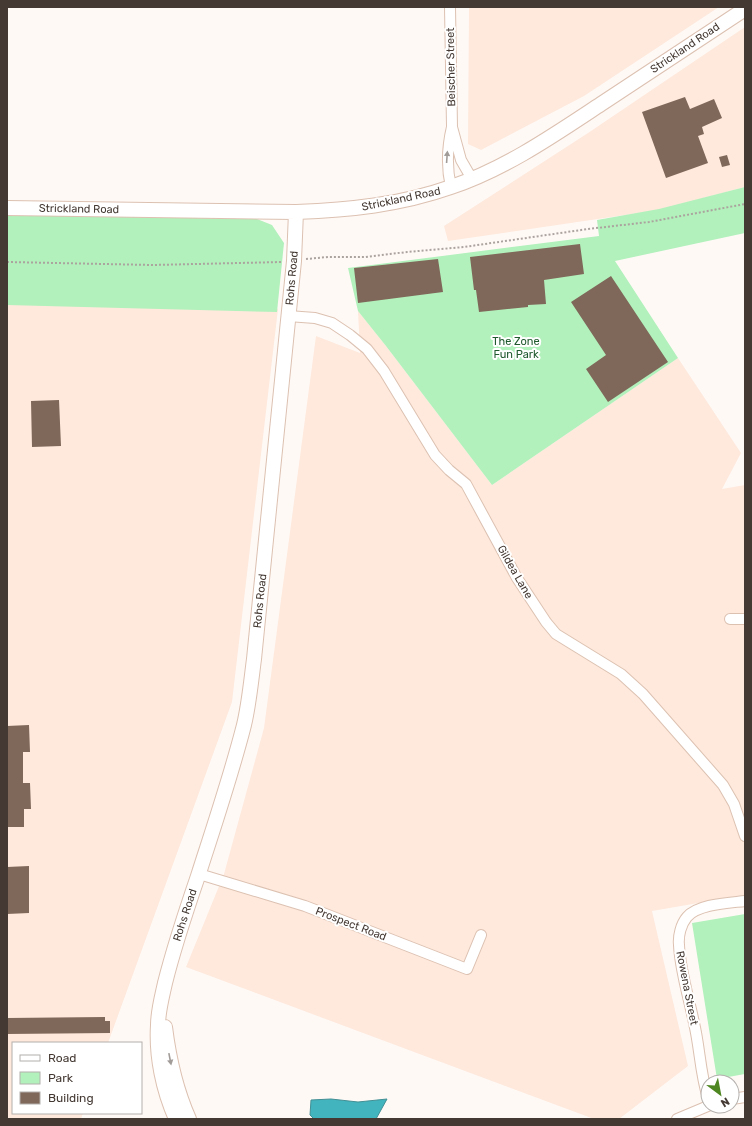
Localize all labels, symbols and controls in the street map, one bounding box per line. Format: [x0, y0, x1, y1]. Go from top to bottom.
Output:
street label: Strickland Road [648, 20, 722, 76]
street label: Beischer Street [444, 27, 458, 107]
one-way arrow [444, 151, 451, 163]
street label: Strickland Road [360, 184, 442, 214]
street label: Strickland Road [39, 202, 119, 216]
street label: Rohs Road [283, 250, 301, 306]
park label: The Zone Fun Park [492, 335, 540, 361]
street label: Gildea Lane [495, 543, 535, 601]
street label: Rohs Road [251, 573, 269, 629]
street label: Rohs Road [170, 887, 200, 943]
street label: Prospect Road [314, 905, 388, 943]
street label: Rowena Street [673, 950, 701, 1027]
legend [12, 1042, 142, 1114]
text: Road [48, 1051, 76, 1065]
one-way arrow [168, 1053, 174, 1066]
text: Park [48, 1071, 74, 1085]
north arrow [700, 1074, 740, 1114]
text: Building [48, 1091, 94, 1105]
text: N [718, 1094, 732, 1110]

